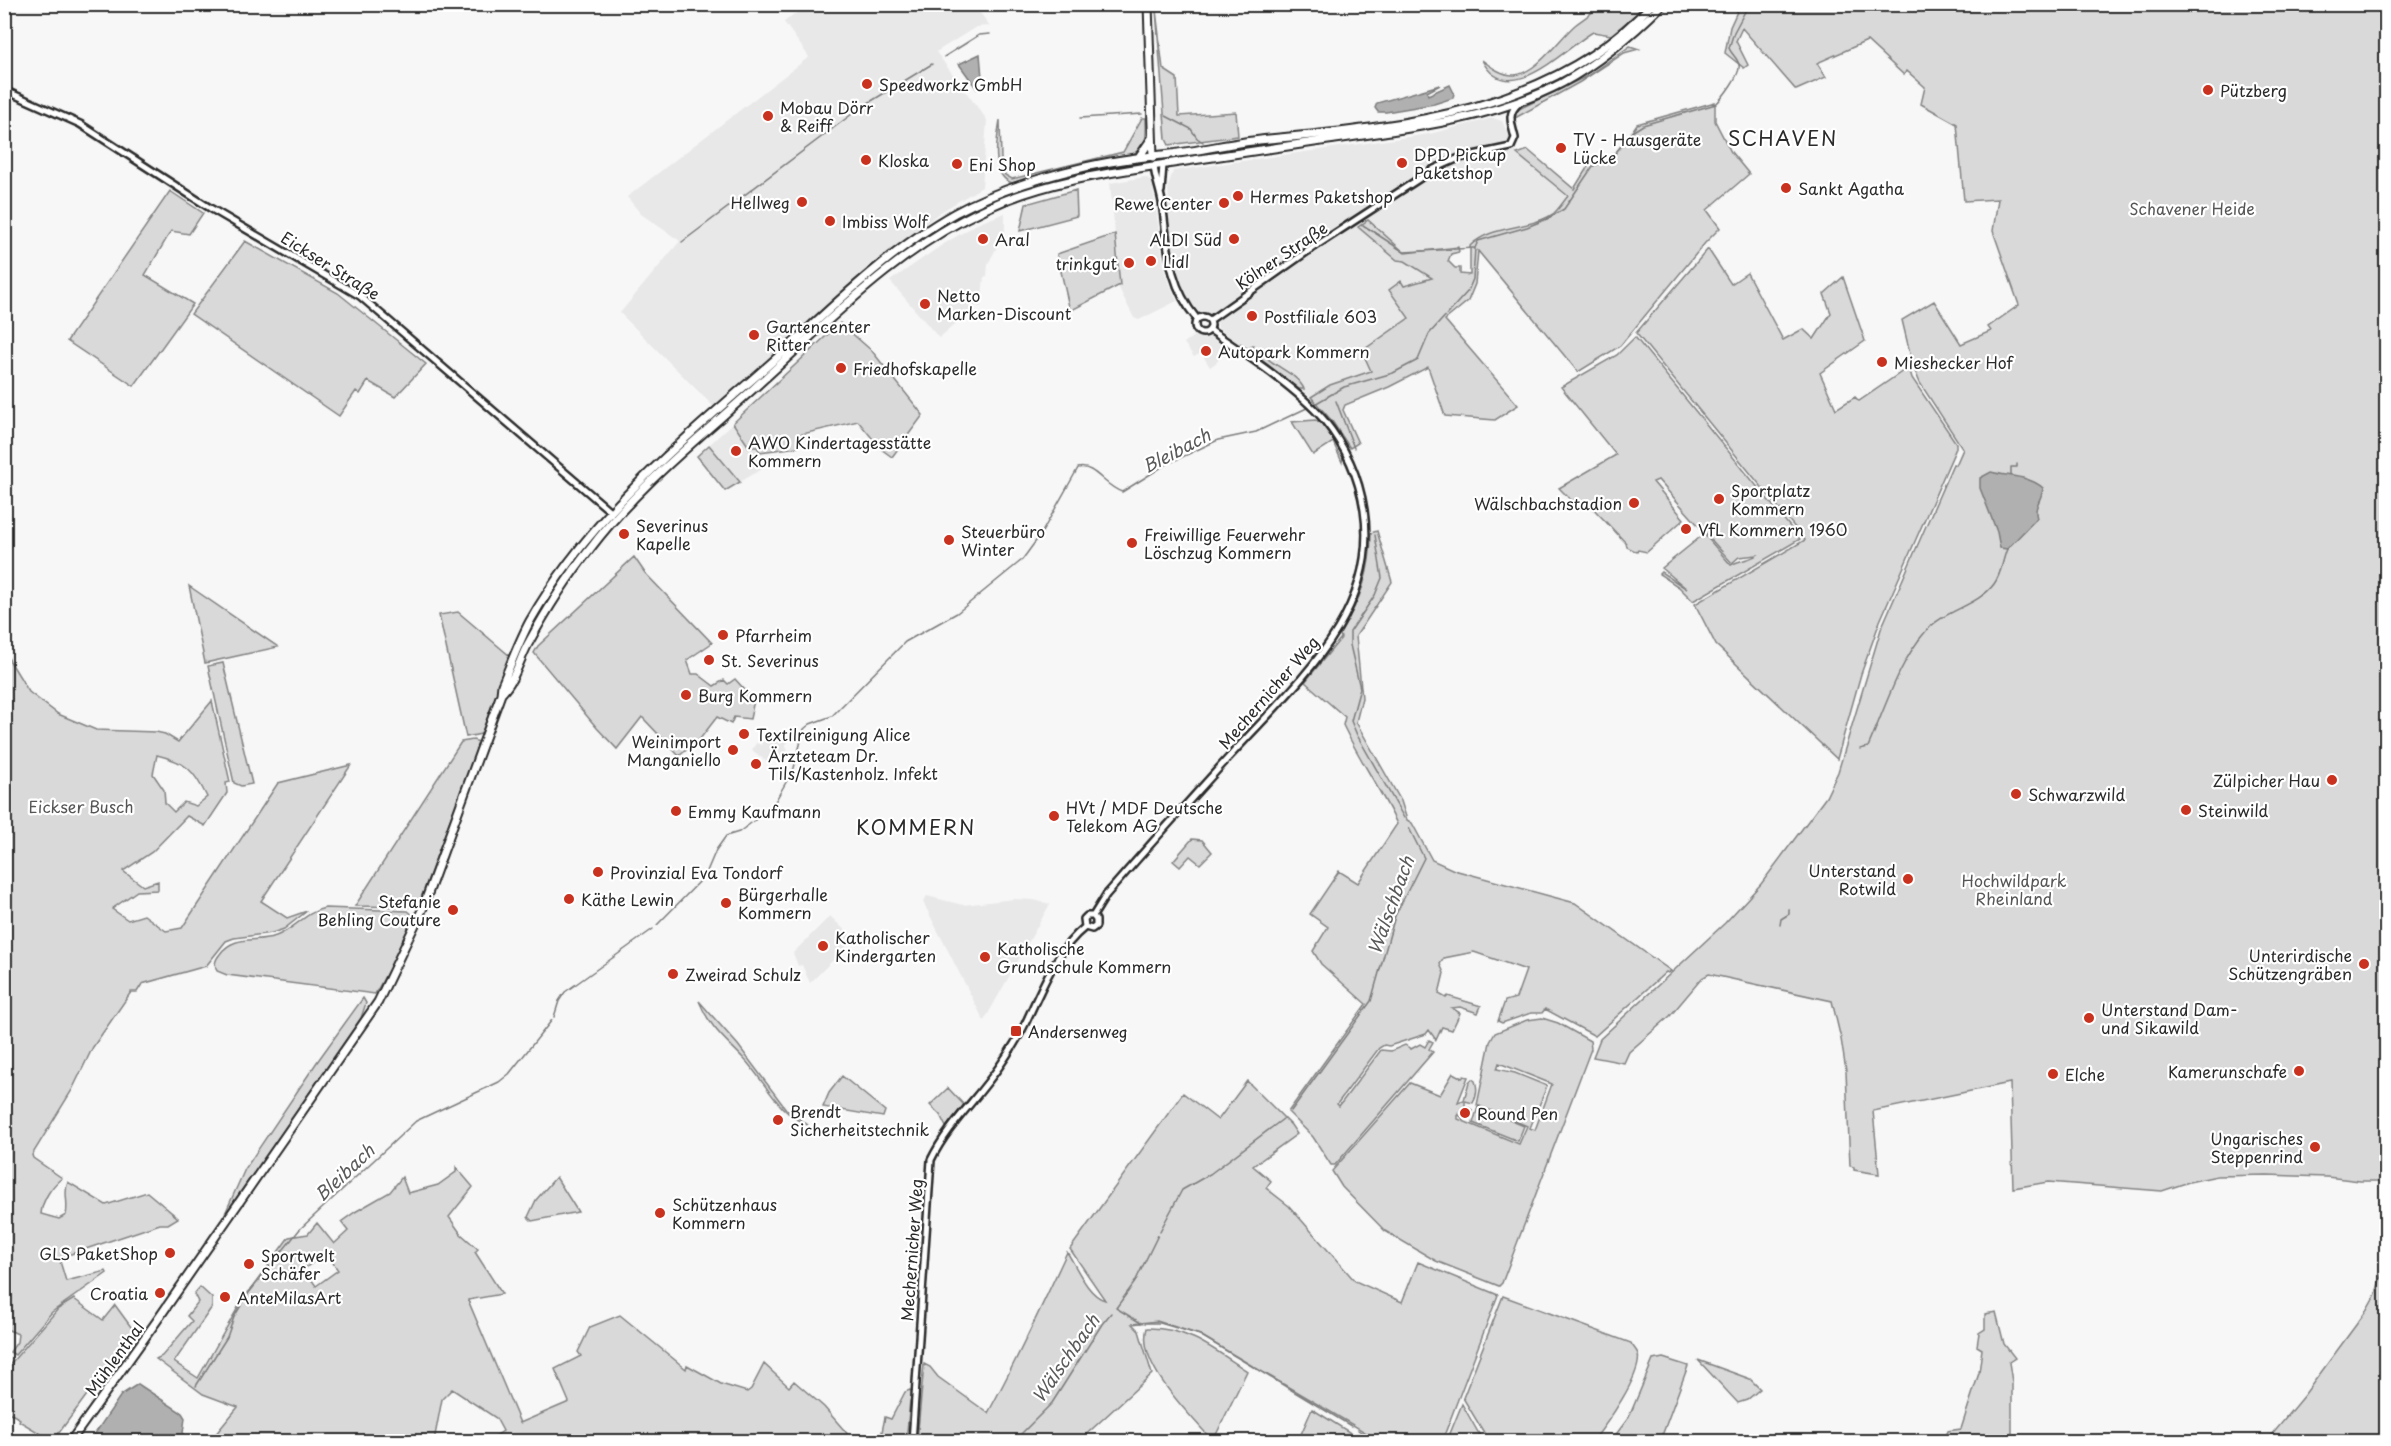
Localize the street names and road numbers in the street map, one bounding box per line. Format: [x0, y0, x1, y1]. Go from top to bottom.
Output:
street label: Kölner Straße [1230, 215, 1332, 295]
street label: Eickser Straße [277, 225, 385, 305]
street label: Mechernicher Weg [1212, 630, 1324, 754]
street label: Mechernicher Weg [894, 1178, 928, 1322]
street label: Mühlenthal [79, 1316, 149, 1400]

